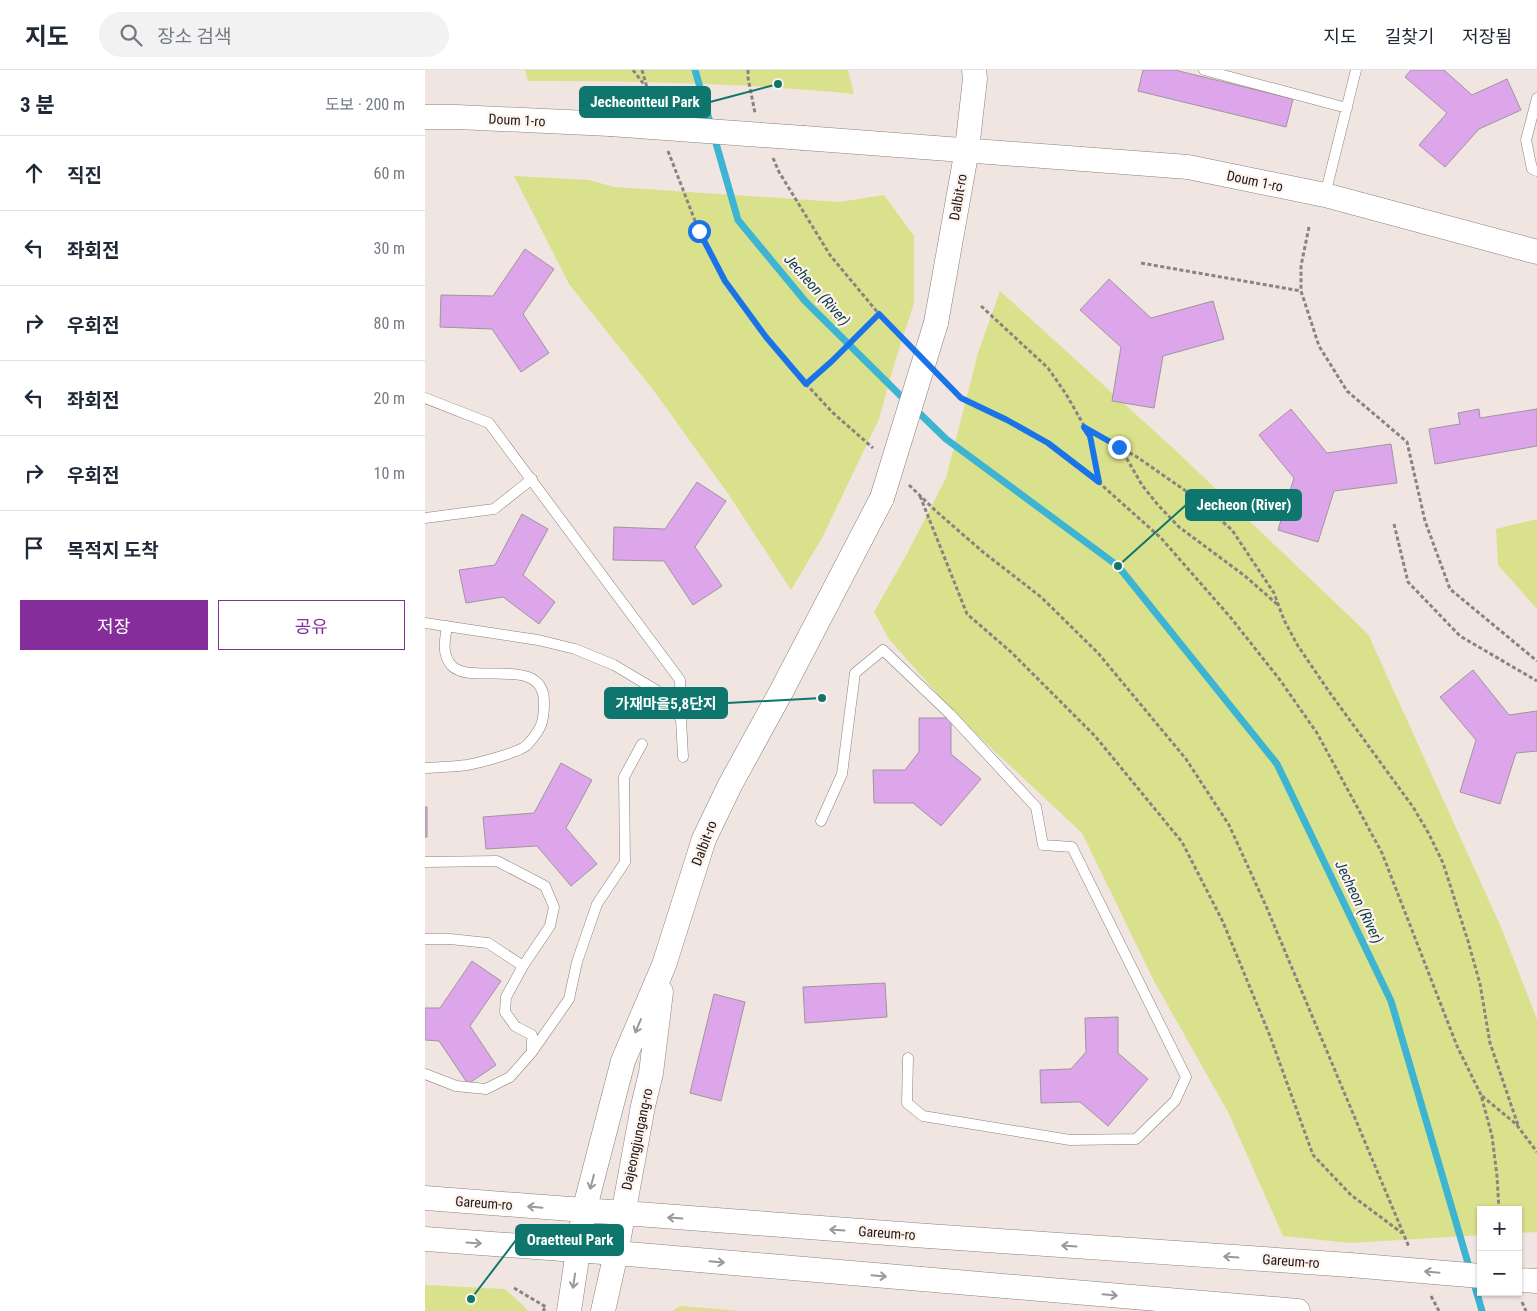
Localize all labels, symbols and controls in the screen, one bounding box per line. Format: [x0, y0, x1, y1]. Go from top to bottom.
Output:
search box [99, 12, 449, 57]
icon: search [117, 21, 145, 49]
text: 지도 [25, 23, 69, 51]
text: 장소 검색 [157, 25, 231, 48]
text: 지도 [1324, 26, 1357, 47]
text: 길찾기 [1385, 26, 1434, 47]
text: 저장됨 [1462, 26, 1512, 47]
callout: Jecheontteul Park [580, 87, 710, 117]
text: 3 분 [20, 93, 55, 117]
text: Jecheontteul Park [590, 93, 701, 111]
text: 도보 · 200 m [325, 95, 405, 114]
street label: Doum 1-ro [488, 111, 546, 129]
icon: ahead [20, 159, 48, 187]
text: 직진 [67, 164, 102, 187]
text: 60 m [373, 164, 405, 183]
street label: Doum 1-ro [1225, 167, 1285, 195]
street label: Dalbit-ro [946, 173, 970, 221]
route start [688, 220, 711, 243]
icon: left [20, 234, 48, 262]
text: 좌회전 [67, 239, 119, 262]
text: 30 m [373, 239, 405, 258]
water label: Jecheon (River) [780, 251, 854, 329]
icon: right [20, 309, 48, 337]
text: 우회전 [67, 314, 119, 337]
text: 80 m [373, 314, 405, 333]
icon: left [20, 384, 48, 412]
text: 좌회전 [67, 389, 119, 412]
text: 20 m [373, 389, 405, 408]
route end [1108, 436, 1131, 459]
icon: right [20, 459, 48, 487]
text: 우회전 [67, 464, 119, 487]
text: 10 m [373, 464, 405, 483]
callout: Jecheon (River) [1186, 490, 1301, 520]
text: Jecheon (River) [1197, 496, 1292, 514]
icon: arrive [20, 534, 48, 562]
text: 목적지 도착 [67, 539, 159, 562]
button: 저장 [20, 600, 208, 650]
button: 공유 [218, 600, 405, 650]
callout: 가재마을5,8단지 [605, 688, 727, 718]
text: 가재마을5,8단지 [615, 695, 717, 713]
street label: Dalbit-ro [688, 818, 720, 868]
water label: Jecheon (River) [1331, 858, 1387, 946]
one-way arrow [632, 1018, 642, 1033]
street label: Dajeongjungang-ro [618, 1087, 656, 1191]
one-way arrow [586, 1173, 596, 1189]
street label: Gareum-ro [455, 1193, 513, 1213]
one-way arrow [528, 1202, 544, 1212]
map controls [1477, 1206, 1522, 1296]
button: + [1477, 1206, 1522, 1251]
one-way arrow [668, 1213, 684, 1223]
street label: Gareum-ro [858, 1223, 916, 1243]
callout: Oraetteul Park [516, 1225, 623, 1255]
one-way arrow [830, 1225, 846, 1234]
text: Oraetteul Park [527, 1231, 614, 1249]
one-way arrow [465, 1238, 481, 1247]
one-way arrow [1062, 1241, 1078, 1251]
street label: Gareum-ro [1262, 1251, 1320, 1271]
button: − [1477, 1251, 1522, 1296]
one-way arrow [1224, 1252, 1240, 1262]
one-way arrow [708, 1257, 724, 1267]
one-way arrow [1424, 1267, 1440, 1277]
one-way arrow [870, 1271, 886, 1280]
one-way arrow [568, 1272, 578, 1288]
one-way arrow [1102, 1290, 1118, 1300]

